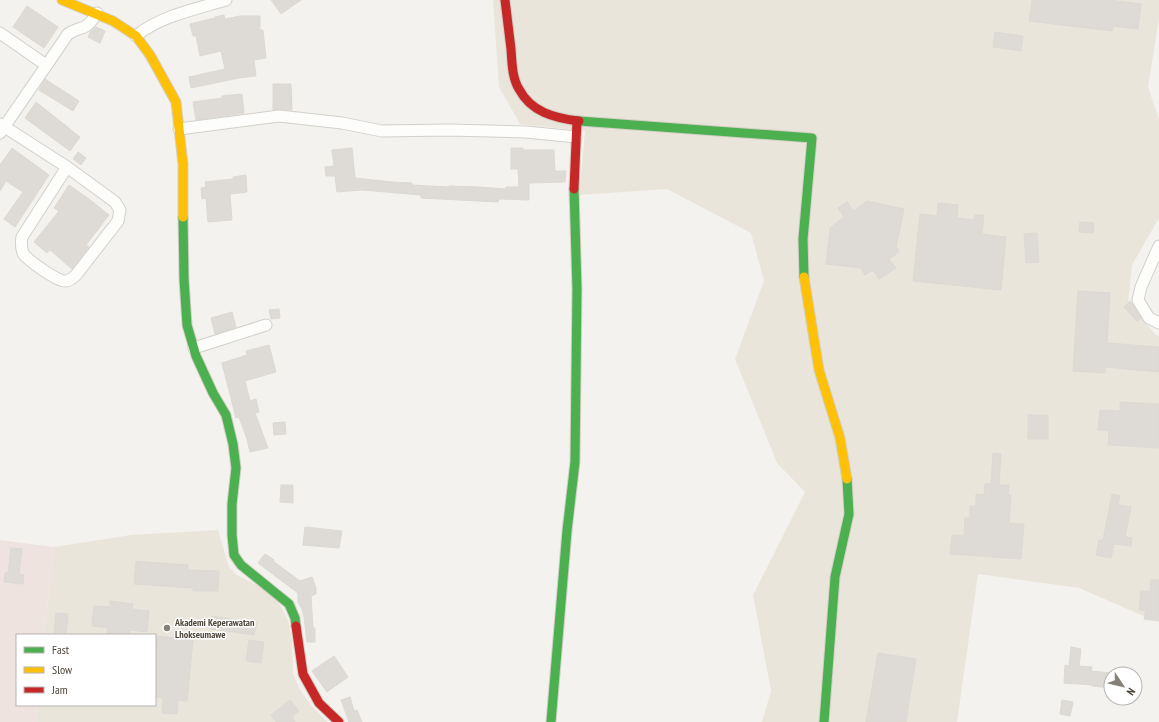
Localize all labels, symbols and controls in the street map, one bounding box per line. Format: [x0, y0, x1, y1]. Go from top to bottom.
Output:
place label: Akademi Keperawatan Lhokseumawe [174, 616, 255, 641]
marker: Akademi Keperawatan Lhokseumawe [162, 623, 172, 633]
legend [16, 634, 156, 706]
text: Fast [52, 642, 70, 657]
text: Slow [52, 662, 73, 677]
north arrow [1103, 666, 1143, 706]
text: Jam [51, 682, 68, 697]
text: N [1124, 685, 1139, 698]

